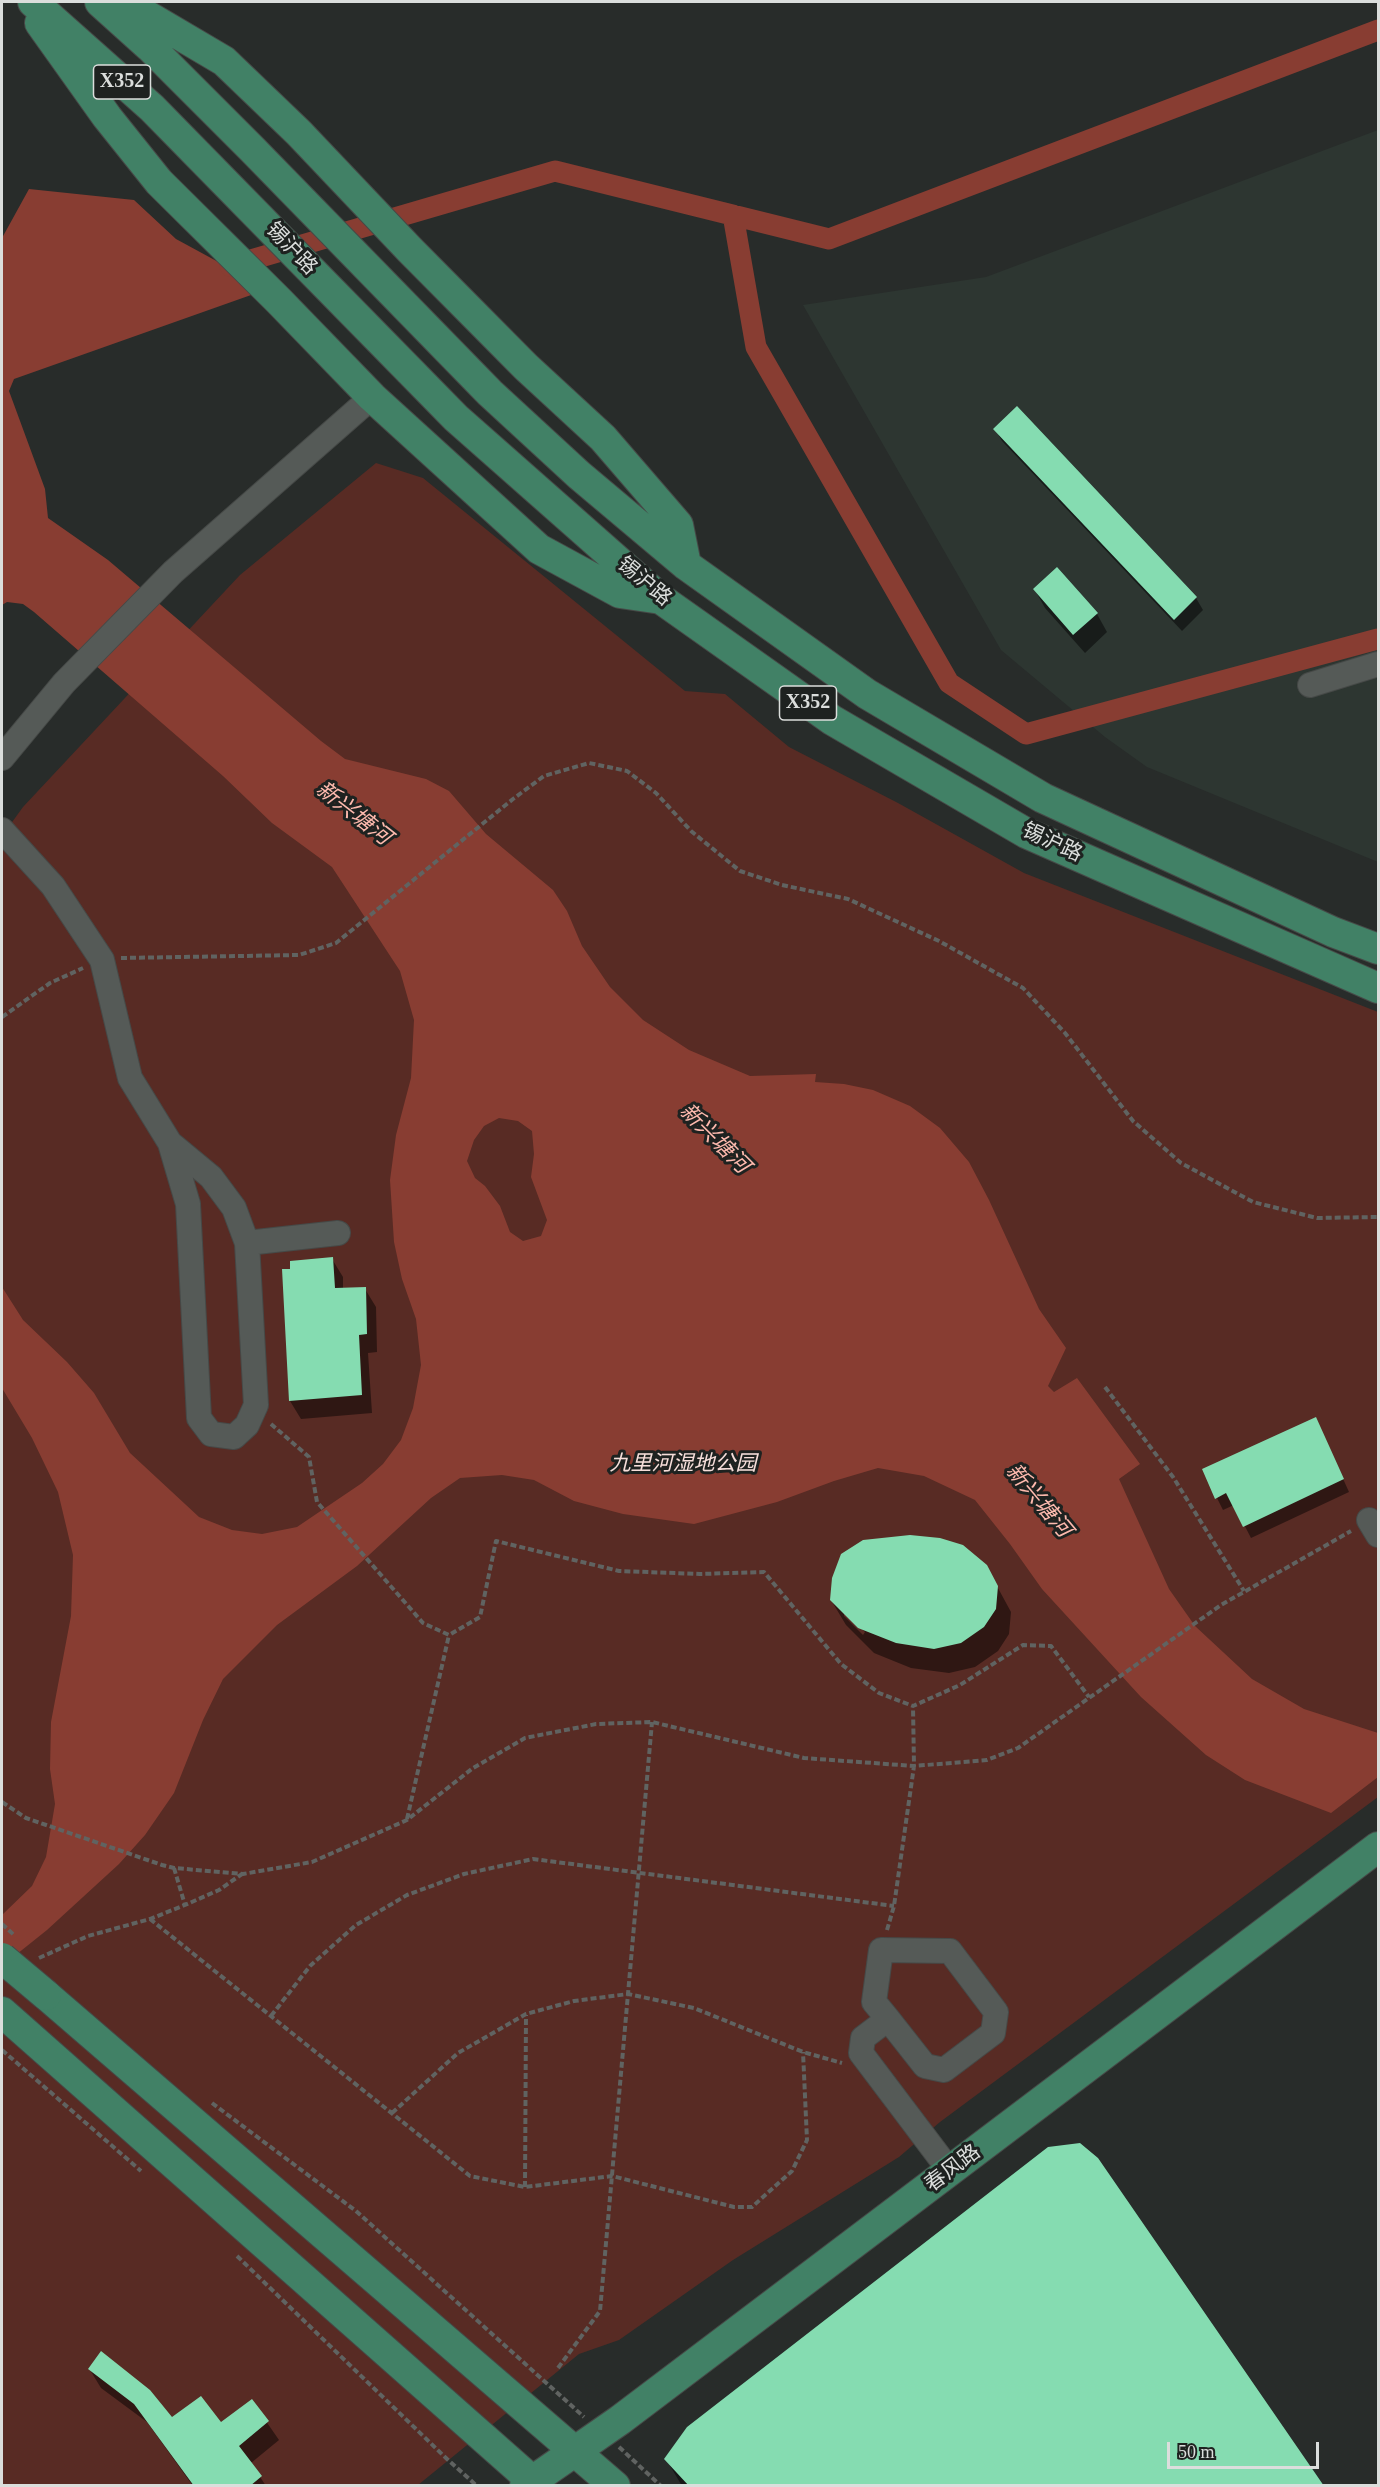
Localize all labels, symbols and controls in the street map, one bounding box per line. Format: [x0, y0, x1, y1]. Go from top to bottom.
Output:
road number: X352 [94, 65, 150, 99]
street label: 锡沪路 [260, 218, 322, 280]
street label: 锡沪路 [612, 552, 676, 612]
road number: X352 [780, 686, 836, 720]
water label: 新兴塘河 [310, 777, 396, 851]
street label: 锡沪路 [1018, 818, 1086, 868]
water label: 新兴塘河 [674, 1099, 754, 1179]
park label: 九里河湿地公园 [610, 1451, 756, 1477]
water label: 新兴塘河 [1000, 1459, 1076, 1543]
street label: 春风路 [920, 2140, 986, 2198]
scale bar [1170, 2430, 1322, 2468]
text: 50 m [1178, 2442, 1215, 2462]

